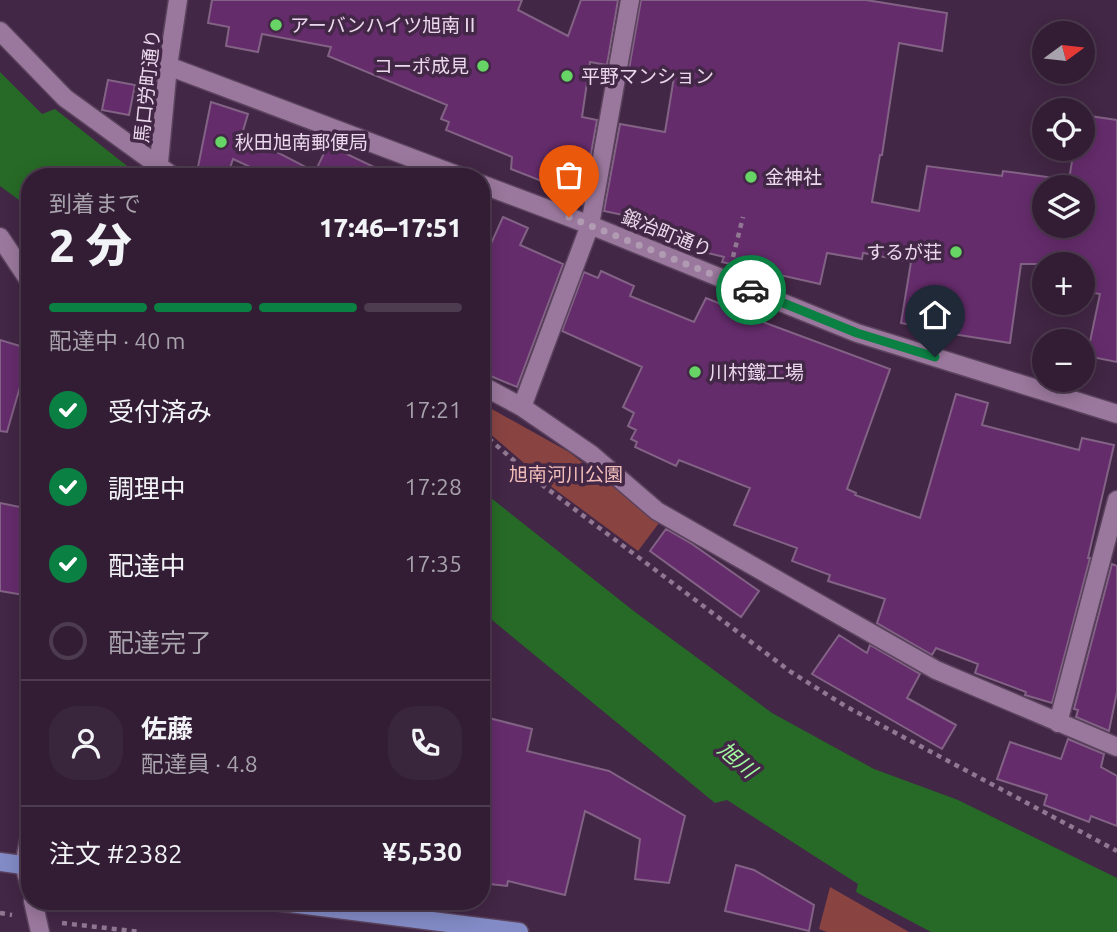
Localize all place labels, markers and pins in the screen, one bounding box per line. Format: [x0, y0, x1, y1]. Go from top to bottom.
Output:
place label: アーバンハイツ旭南Ⅱ [290, 14, 479, 36]
marker: アーバンハイツ旭南Ⅱ [268, 17, 284, 33]
place label: コーポ成見 [374, 55, 469, 77]
marker: コーポ成見 [475, 58, 491, 74]
place label: 平野マンション [581, 65, 714, 87]
marker: 平野マンション [559, 68, 575, 84]
place label: 秋田旭南郵便局 [235, 131, 368, 153]
marker: 秋田旭南郵便局 [213, 134, 229, 150]
pin [539, 145, 599, 217]
place label: 金神社 [765, 166, 822, 188]
marker: 金神社 [743, 169, 759, 185]
place label: するが荘 [866, 241, 942, 263]
marker: するが荘 [948, 244, 964, 260]
pin [905, 285, 965, 357]
place label: 川村鐵工場 [709, 361, 804, 383]
marker: 川村鐵工場 [687, 364, 703, 380]

